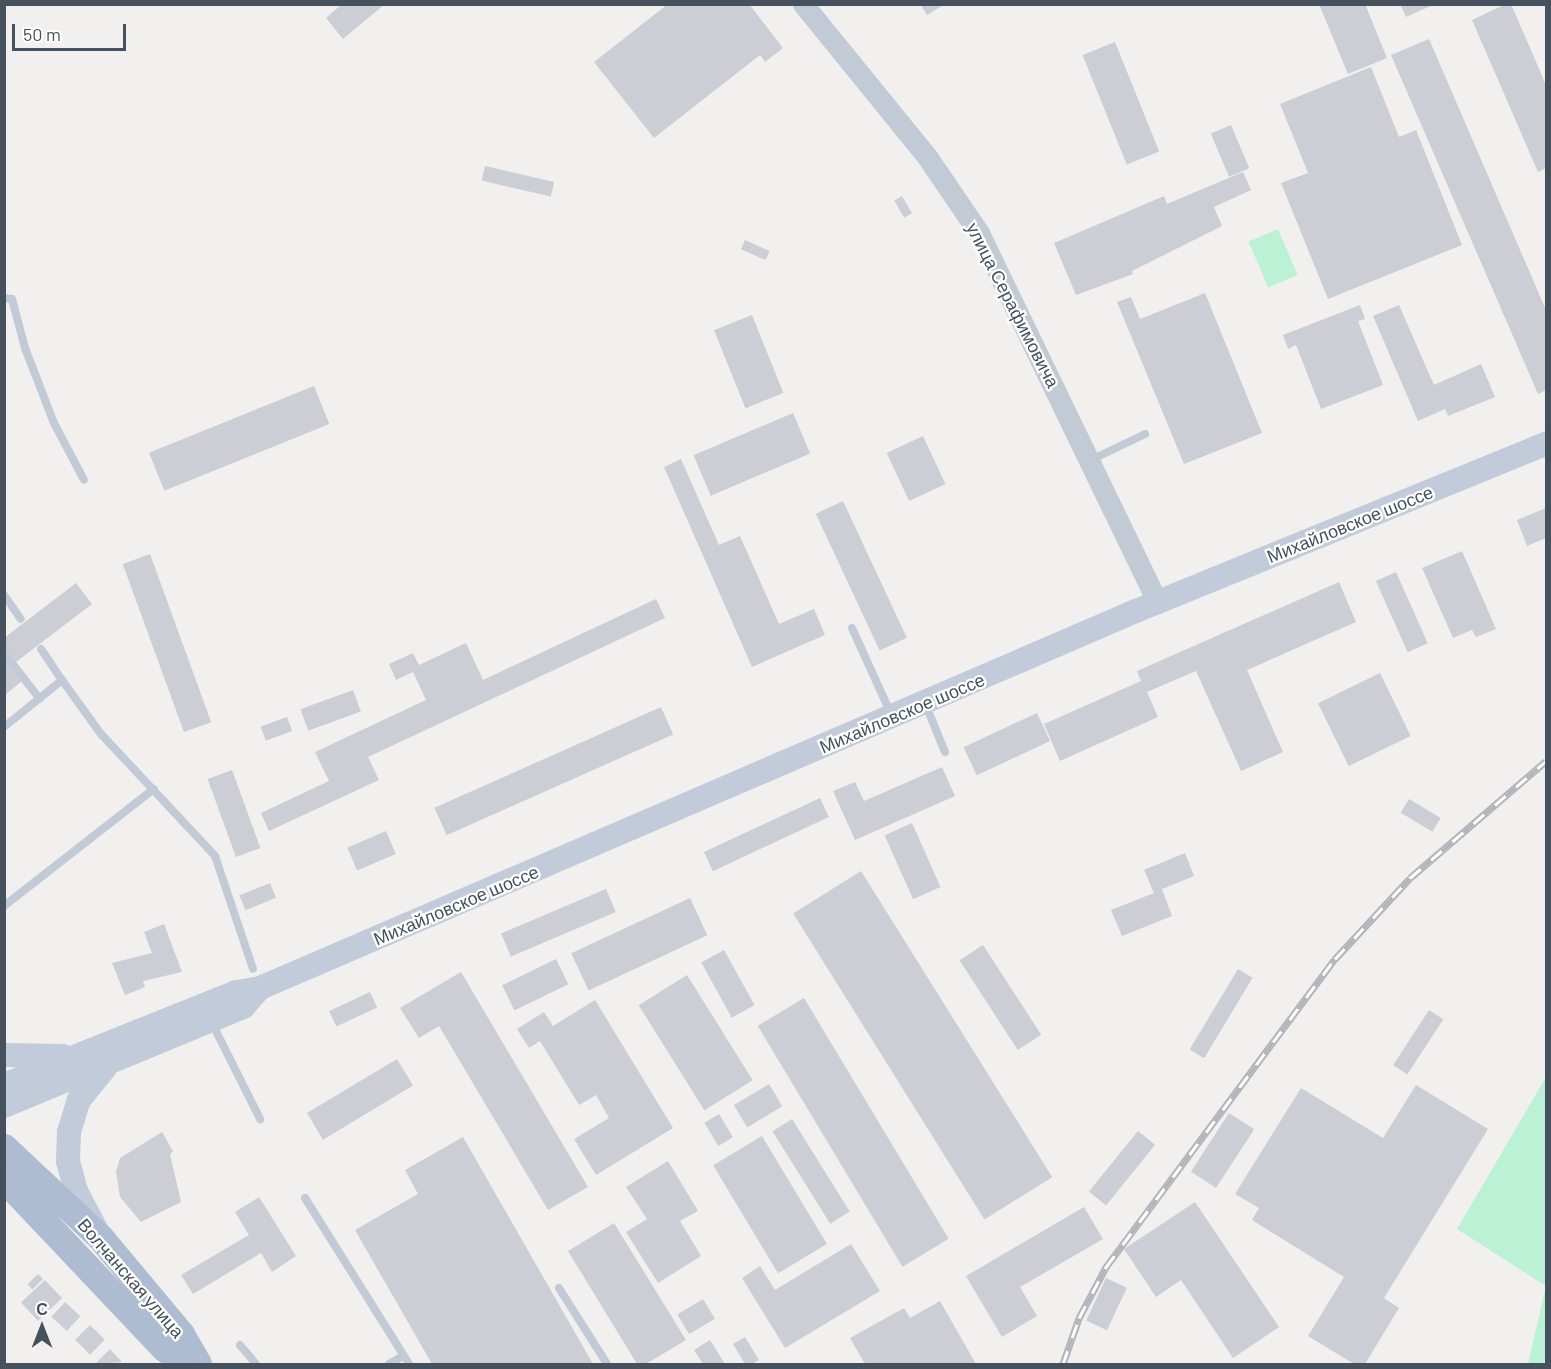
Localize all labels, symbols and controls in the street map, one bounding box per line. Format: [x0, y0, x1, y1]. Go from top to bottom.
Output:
scale bar [15, 12, 129, 50]
text: 50 m [23, 23, 61, 45]
street label: улица Серафимовича [962, 219, 1064, 391]
street label: Михайловское шоссе [1264, 481, 1436, 567]
street label: Михайловское шоссе [816, 668, 988, 758]
street label: Михайловское шоссе [370, 860, 542, 950]
street label: Волчанская улица [73, 1214, 189, 1342]
north arrow [12, 1297, 72, 1357]
text: С [36, 1299, 48, 1318]

